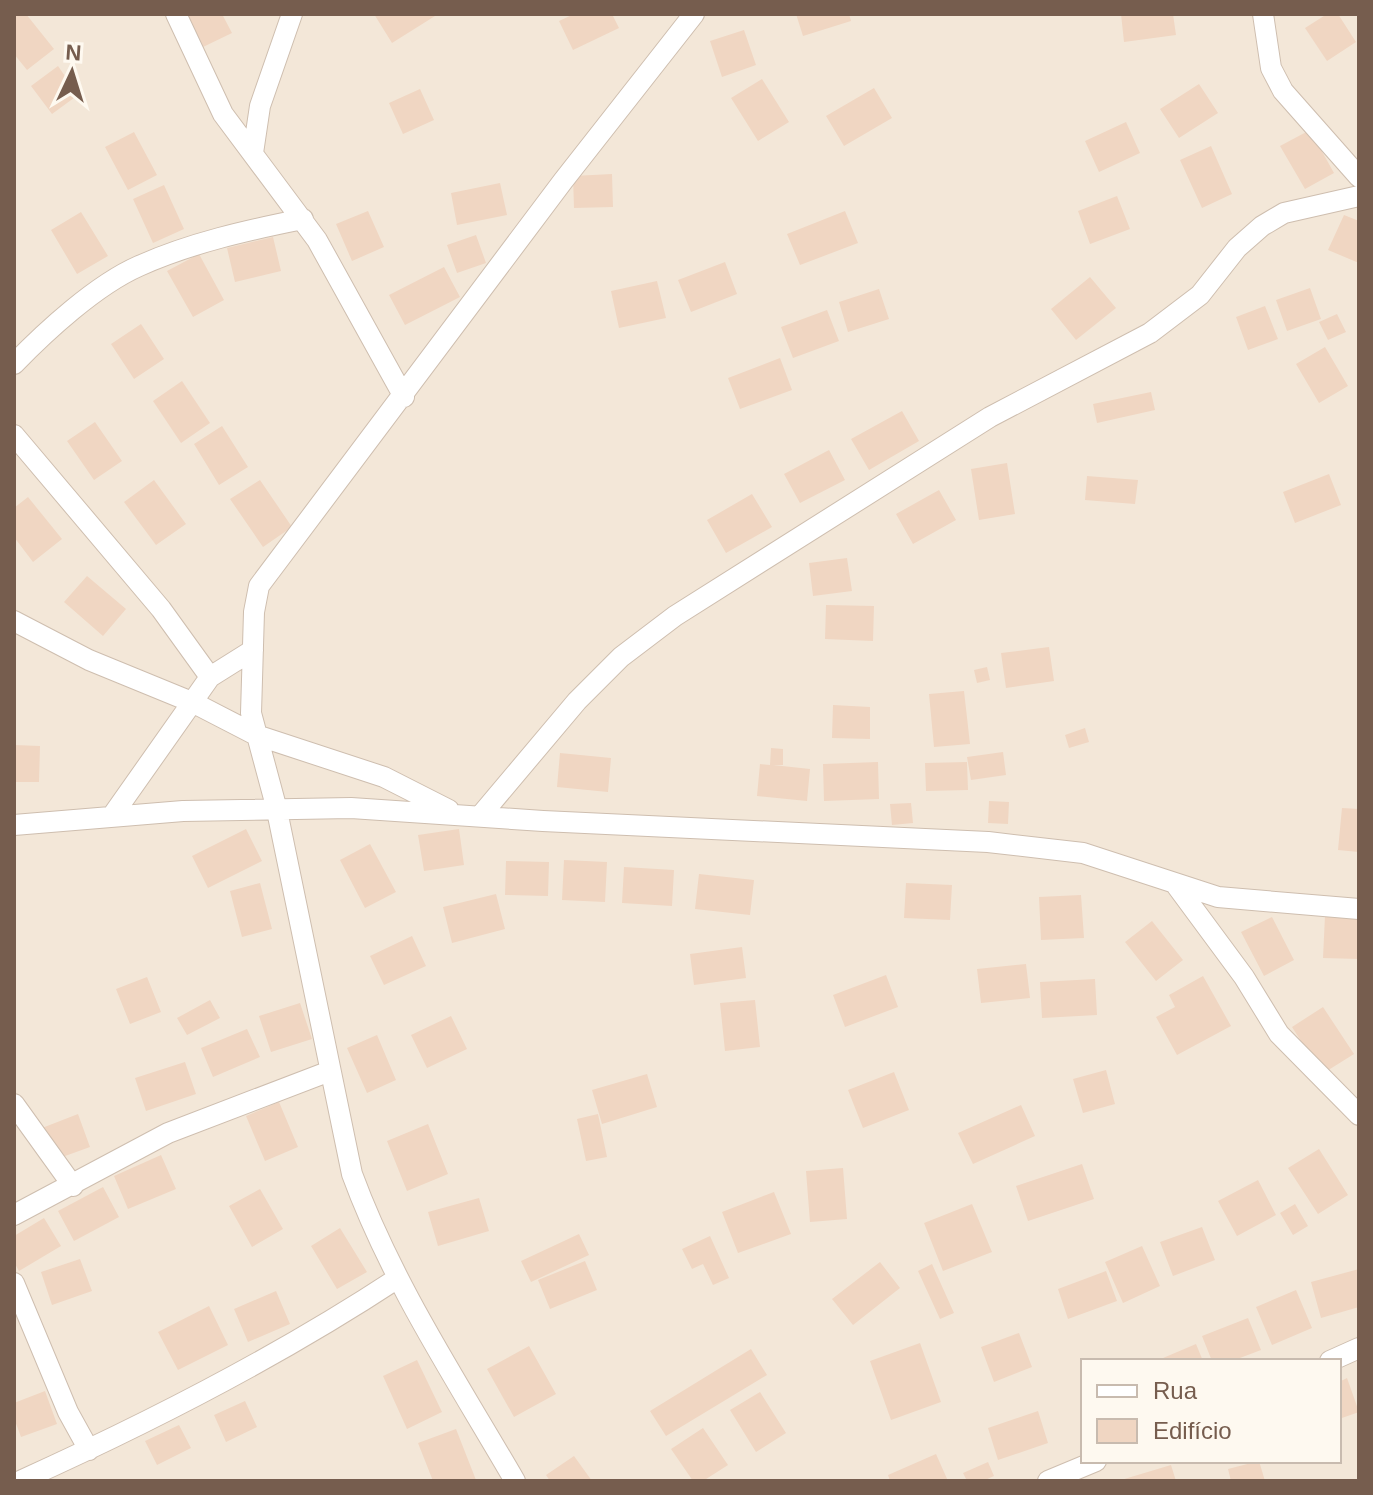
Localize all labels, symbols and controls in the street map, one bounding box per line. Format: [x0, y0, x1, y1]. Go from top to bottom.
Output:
north arrow [32, 32, 112, 112]
text: N [65, 40, 82, 66]
legend [1081, 1359, 1341, 1463]
text: Rua [1153, 1377, 1198, 1404]
text: Edifício [1153, 1417, 1232, 1444]

